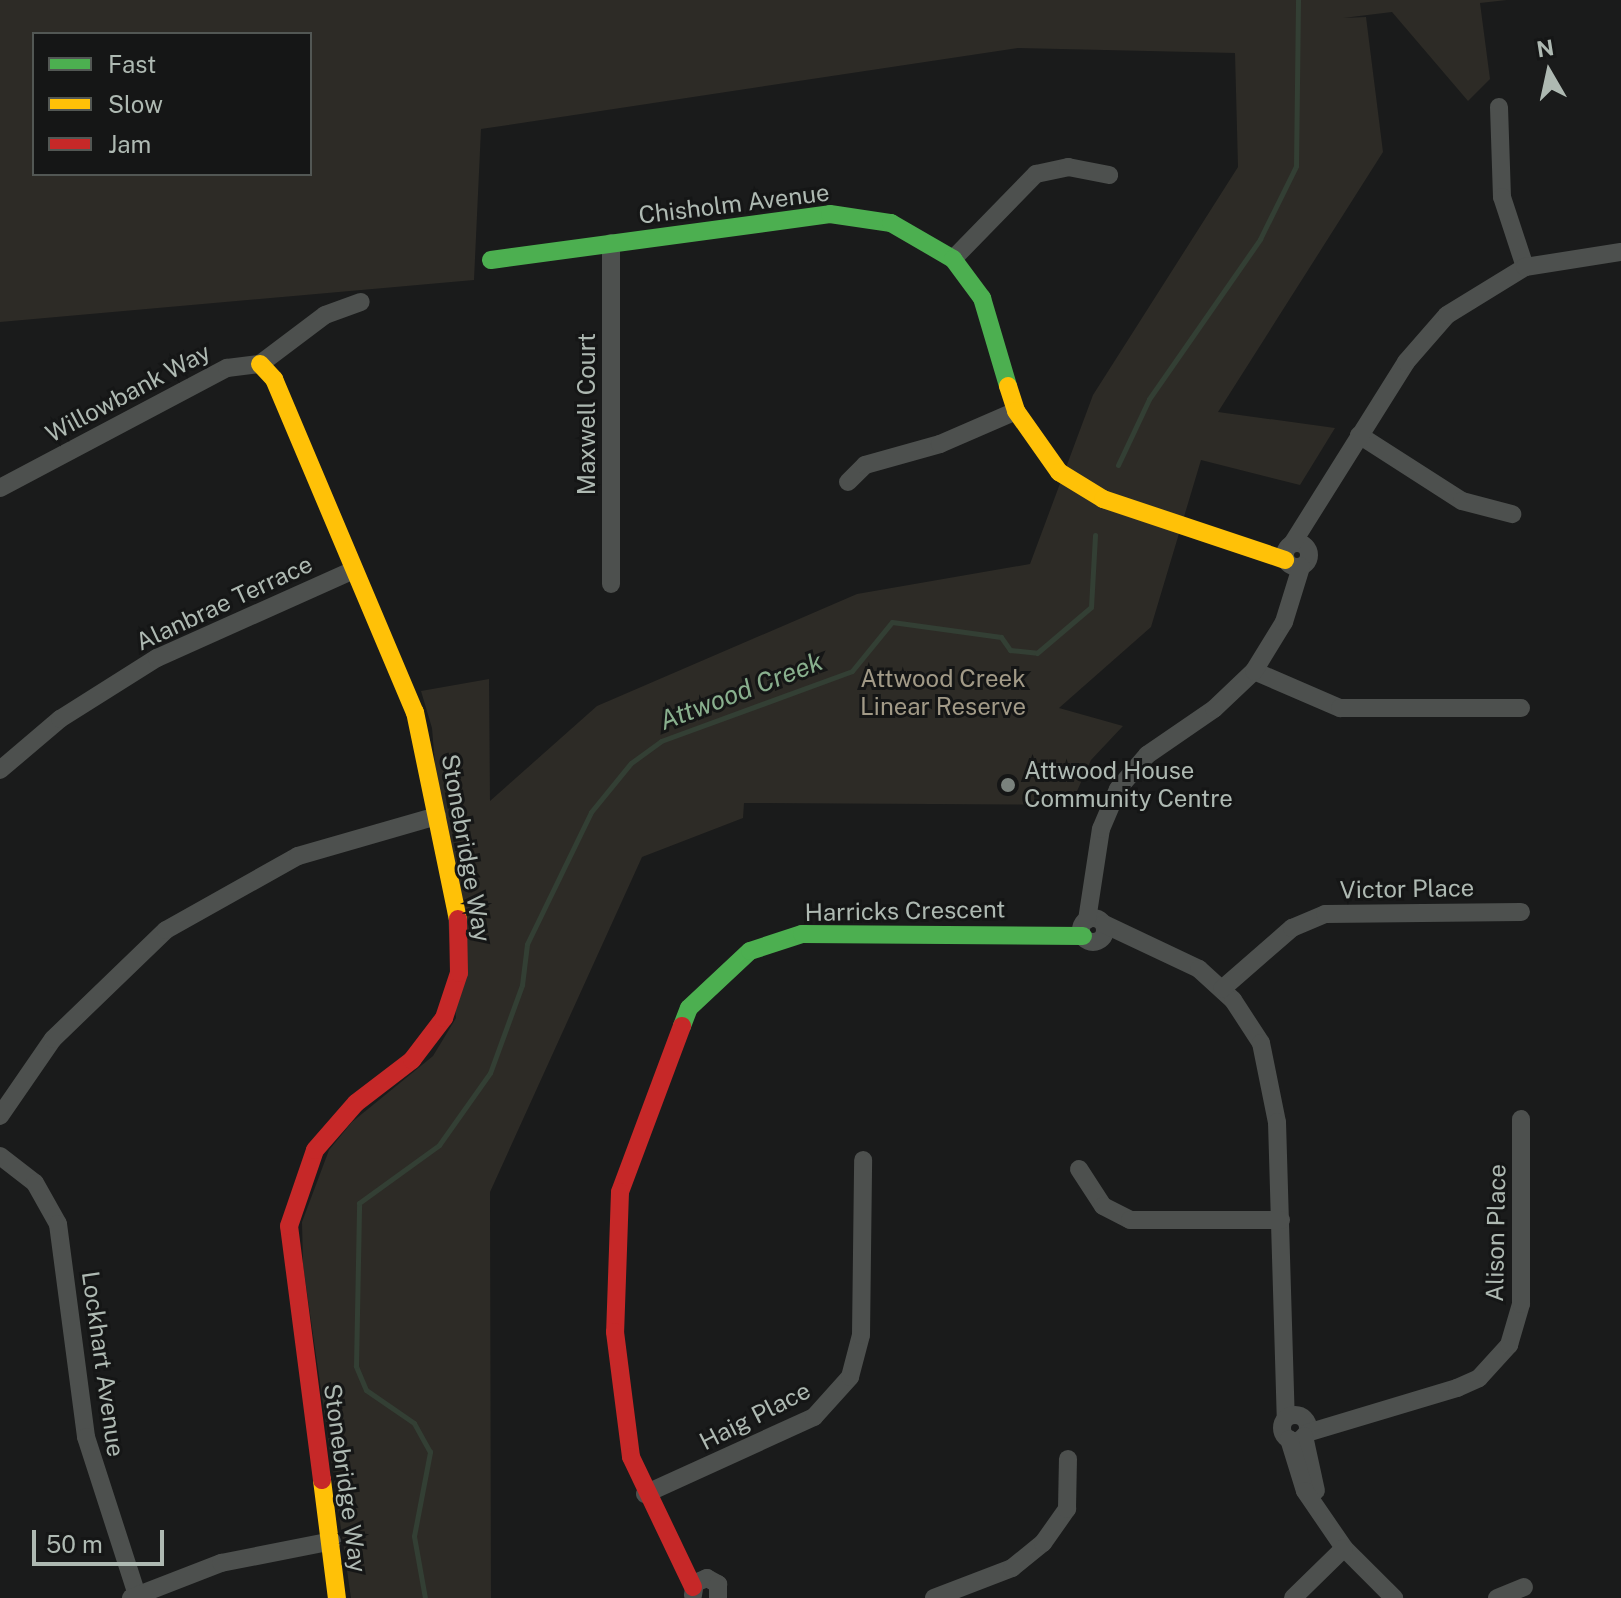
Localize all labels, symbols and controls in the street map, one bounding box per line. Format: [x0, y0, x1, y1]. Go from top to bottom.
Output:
legend [32, 32, 312, 176]
north arrow [1509, 32, 1589, 112]
text: N [1535, 34, 1556, 62]
text: Fast [108, 50, 156, 78]
text: Slow [108, 90, 163, 118]
text: Jam [108, 130, 151, 158]
street label: Chisholm Avenue [637, 178, 831, 230]
street label: Maxwell Court [573, 333, 601, 495]
street label: Willowbank Way [41, 337, 215, 449]
street label: Alanbrae Terrace [131, 549, 317, 657]
water label: Attwood Creek [655, 646, 827, 736]
park label: Attwood Creek Linear Reserve [860, 665, 1026, 721]
street label: Stonebridge Way [435, 751, 497, 945]
place label: Attwood House Community Centre [1024, 757, 1233, 813]
marker: Attwood House Community Centre [999, 776, 1017, 794]
street label: Victor Place [1339, 873, 1475, 905]
street label: Harricks Crescent [804, 895, 1006, 927]
street label: Alison Place [1480, 1164, 1512, 1302]
street label: Lockhart Avenue [76, 1269, 130, 1459]
street label: Haig Place [695, 1376, 815, 1456]
street label: Stonebridge Way [317, 1381, 373, 1575]
scale bar [36, 1514, 168, 1564]
text: 50 m [46, 1530, 103, 1558]

